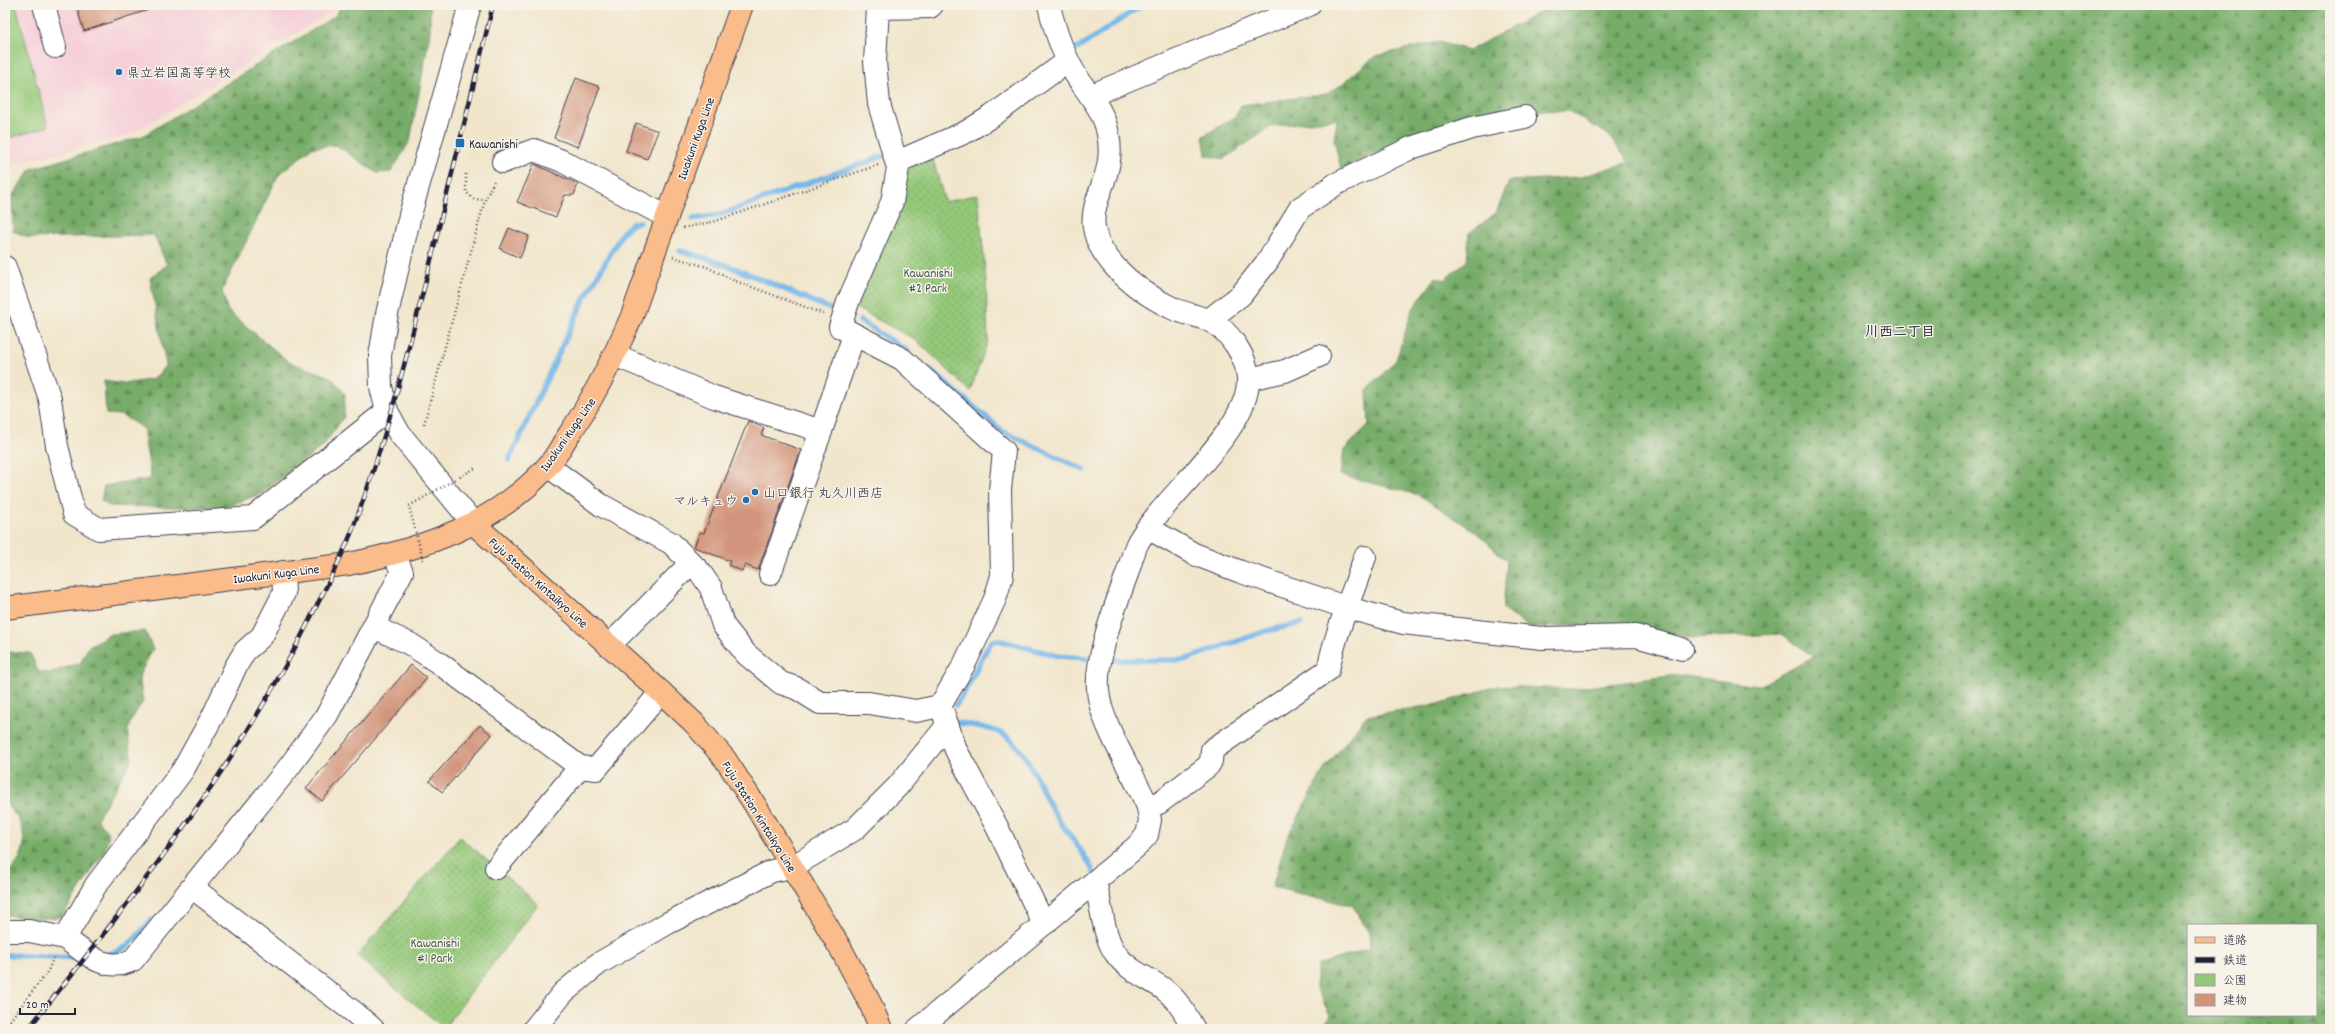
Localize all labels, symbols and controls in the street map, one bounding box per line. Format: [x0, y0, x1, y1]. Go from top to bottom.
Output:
place label: 県立岩国高等学校 [127, 65, 231, 84]
marker: 県立岩国高等学校 [114, 67, 124, 77]
street label: Iwakuni Kuga Line [674, 95, 721, 183]
place label: Kawanishi [469, 136, 518, 155]
marker: Kawanishi [454, 137, 466, 149]
park label: Kawanishi #2 Park [904, 265, 953, 299]
district label: 川西二丁目 [1865, 323, 1935, 343]
street label: Iwakuni Kuga Line [536, 394, 602, 476]
place label: 山口銀行 丸久川西店 [763, 485, 883, 504]
marker: 山口銀行 丸久川西店 [750, 487, 760, 497]
place label: マルキュウ [673, 493, 738, 512]
marker: マルキュウ [741, 495, 751, 505]
street label: Fuju Station Kintaikyo Line [483, 534, 592, 634]
street label: Iwakuni Kuga Line [232, 561, 321, 590]
street label: Fuju Station Kintaikyo Line [716, 758, 800, 877]
legend [2187, 924, 2317, 1016]
text: 道路 [2223, 933, 2247, 950]
park label: Kawanishi #1 Park [411, 935, 460, 969]
text: 鉄道 [2223, 953, 2247, 970]
text: 公園 [2223, 973, 2247, 990]
scale bar [20, 990, 75, 1016]
text: 建物 [2223, 993, 2247, 1010]
text: 20 m [26, 997, 49, 1014]

